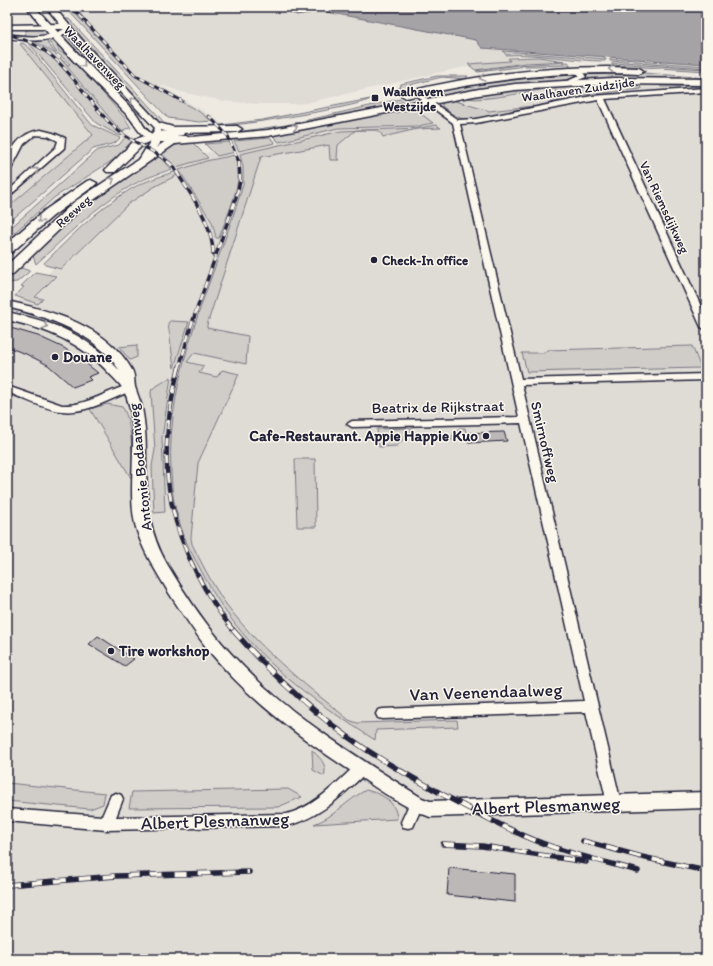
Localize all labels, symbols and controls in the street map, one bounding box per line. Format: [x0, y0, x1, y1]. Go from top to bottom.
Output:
street label: Waalhavenweg [61, 23, 129, 92]
one-way arrow [78, 60, 86, 68]
one-way arrow [608, 65, 614, 74]
one-way arrow [479, 74, 485, 82]
street label: Waalhaven Zuidzijde [521, 74, 635, 105]
place label: Waalhaven Westzijde [383, 84, 444, 115]
marker: Waalhaven Westzijde [370, 93, 380, 103]
one-way arrow [130, 97, 138, 105]
one-way arrow [291, 124, 298, 132]
street label: Van Riemsdijkweg [637, 159, 693, 256]
one-way arrow [31, 167, 39, 175]
one-way arrow [107, 178, 114, 185]
street label: Reeweg [53, 192, 94, 231]
one-way arrow [38, 216, 45, 223]
place label: Check-In office [382, 253, 468, 268]
marker: Check-In office [369, 255, 379, 265]
one-way arrow [41, 321, 48, 330]
place label: Douane [63, 348, 112, 366]
marker: Douane [50, 352, 60, 362]
street label: Beatrix de Rijkstraat [372, 397, 505, 417]
street label: Smirnoffweg [527, 400, 563, 485]
street label: Antonie Bodaanweg [124, 402, 156, 532]
place label: Cafe-Restaurant. Appie Happie Kuo [249, 427, 478, 446]
marker: Cafe-Restaurant. Appie Happie Kuo [481, 431, 491, 441]
place label: Tire workshop [118, 642, 210, 661]
marker: Tire workshop [106, 646, 116, 656]
street label: Van Veenendaalweg [409, 678, 564, 706]
street label: Albert Plesmanweg [471, 792, 621, 820]
street label: Albert Plesmanweg [140, 807, 290, 835]

